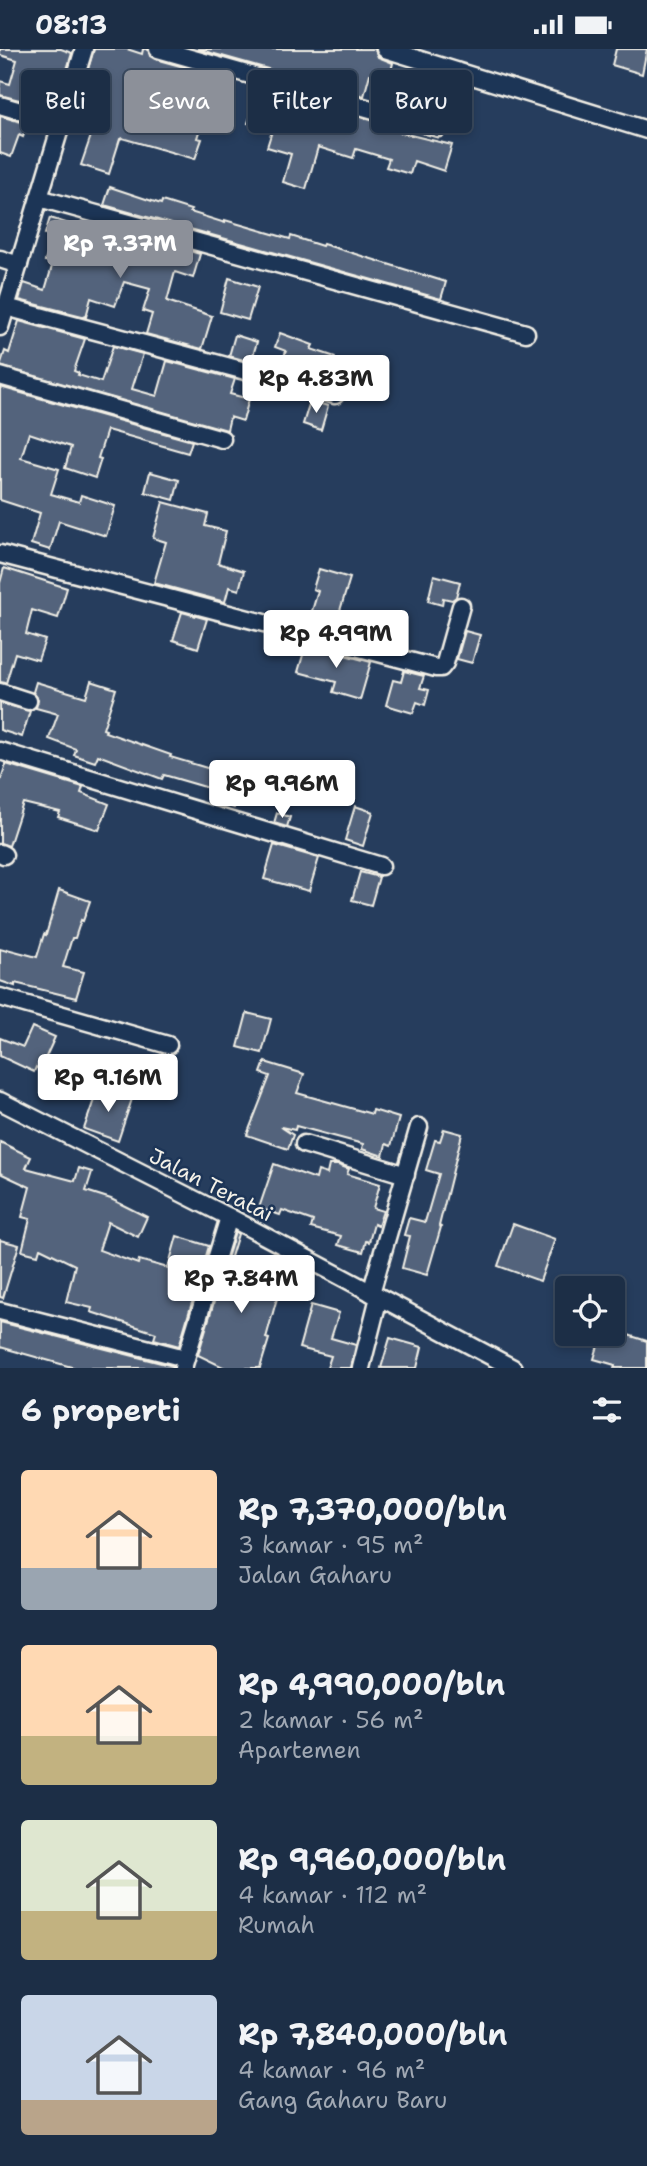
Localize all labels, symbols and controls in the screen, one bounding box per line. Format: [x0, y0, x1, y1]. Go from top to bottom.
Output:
text: 08:13 [35, 7, 107, 42]
chip: Beli [21, 70, 110, 133]
chip: Sewa [124, 70, 234, 133]
chip: Filter [248, 70, 357, 133]
chip: Baru [371, 70, 472, 133]
pin: Rp 7.37M [48, 221, 192, 280]
text: Rp 7.37M [63, 228, 177, 258]
pin: Rp 4.83M [244, 355, 388, 415]
text: Rp 4.83M [258, 363, 374, 393]
pin: Rp 4.99M [264, 611, 408, 670]
text: Rp 4.99M [280, 618, 392, 648]
pin: Rp 9.96M [210, 761, 354, 820]
text: Rp 9.96M [225, 768, 339, 798]
pin: Rp 9.16M [36, 1055, 180, 1114]
text: Rp 9.16M [54, 1062, 162, 1092]
street label: Jalan Teratai [144, 1142, 278, 1228]
pin: Rp 7.84M [169, 1255, 313, 1315]
text: Rp 7.84M [184, 1263, 298, 1293]
map controls [555, 1276, 625, 1346]
button: locate [555, 1276, 625, 1346]
text: 6 properti [21, 1390, 181, 1431]
icon: filters [588, 1391, 626, 1429]
text: Rp 7,370,000/bln [238, 1489, 507, 1530]
icon: home [77, 1498, 161, 1582]
text: 3 kamar · 95 m² [238, 1530, 424, 1560]
text: Jalan Gaharu [238, 1560, 392, 1590]
text: Rp 4,990,000/bln [238, 1664, 505, 1705]
icon: home [77, 1673, 161, 1757]
text: 2 kamar · 56 m² [238, 1705, 424, 1735]
text: Apartemen [238, 1735, 361, 1765]
text: Rp 9,960,000/bln [238, 1839, 506, 1880]
icon: home [77, 1848, 161, 1932]
text: 4 kamar · 112 m² [238, 1880, 427, 1910]
text: Rumah [238, 1910, 315, 1940]
text: Rp 7,840,000/bln [238, 2014, 508, 2055]
icon: home [77, 2023, 161, 2107]
text: 4 kamar · 96 m² [238, 2055, 425, 2085]
text: Gang Gaharu Baru [238, 2085, 447, 2115]

